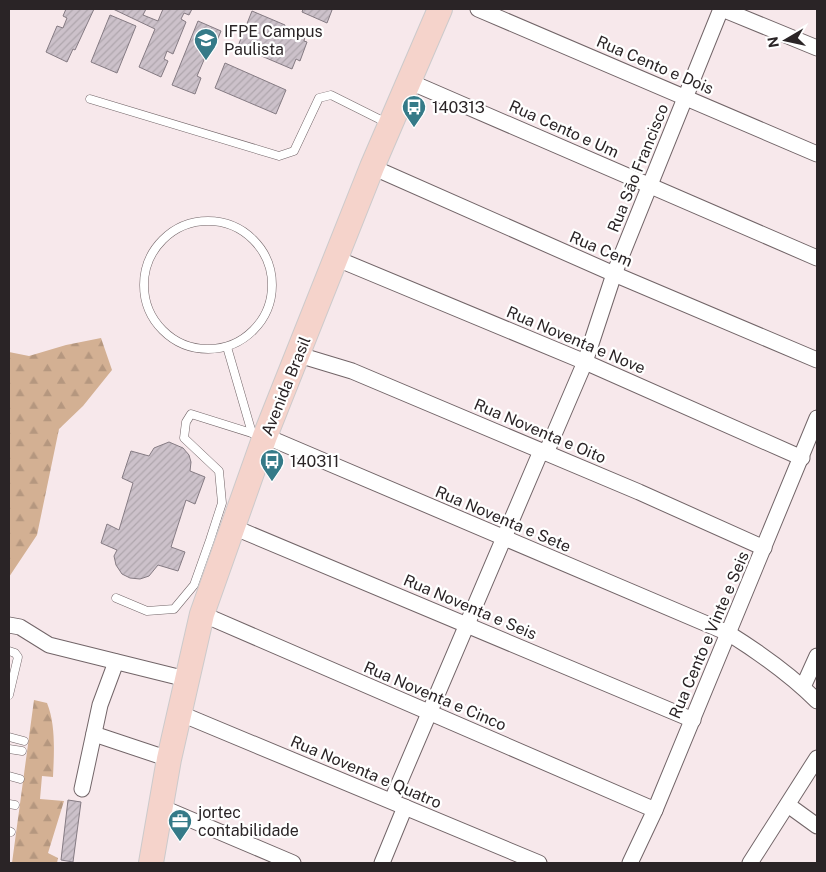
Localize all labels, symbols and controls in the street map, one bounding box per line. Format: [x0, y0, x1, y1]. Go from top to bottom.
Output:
north arrow [761, 15, 811, 65]
place label: IFPE Campus Paulista [224, 22, 323, 59]
school or university icon: IFPE Campus Paulista [193, 27, 219, 61]
street label: Rua Cento e Dois [594, 32, 716, 98]
text: N [764, 35, 782, 49]
bus stop icon: 140313 [401, 94, 427, 128]
street label: Rua Cento e Um [506, 96, 622, 162]
place label: 140313 [432, 98, 485, 117]
street label: Rua São Francisco [604, 101, 672, 235]
street label: Rua Cem [567, 227, 635, 271]
street label: Rua Noventa e Nove [504, 302, 648, 378]
street label: Avenida Brasil [257, 333, 315, 438]
street label: Rua Noventa e Oito [471, 395, 609, 467]
bus stop icon: 140311 [259, 448, 285, 482]
place label: 140311 [290, 452, 339, 471]
street label: Rua Noventa e Sete [432, 482, 574, 556]
street label: Rua Cento e Vinte e Seis [665, 549, 753, 721]
street label: Rua Noventa e Seis [401, 570, 539, 644]
street label: Rua Noventa e Cinco [361, 657, 509, 735]
street label: Rua Noventa e Quatro [288, 732, 444, 812]
place label: jortec contabilidade [197, 803, 299, 840]
office icon: jortec contabilidade [167, 808, 193, 842]

